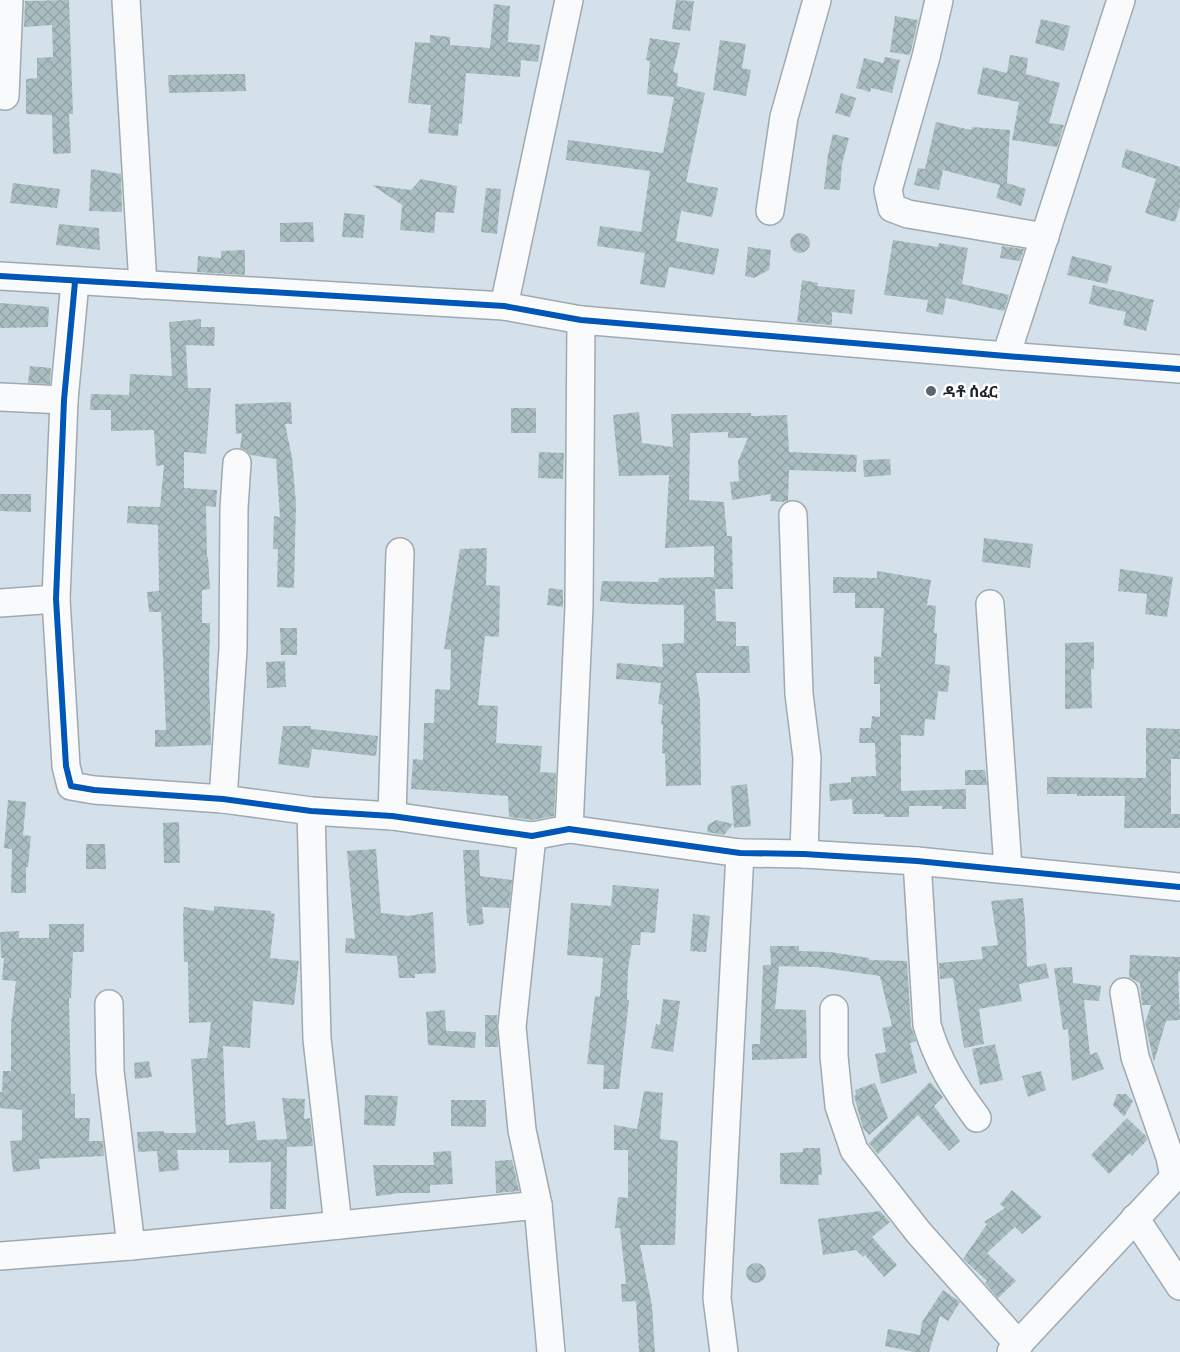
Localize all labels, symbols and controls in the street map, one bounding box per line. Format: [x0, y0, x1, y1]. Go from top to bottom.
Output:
place label: ዳቶ ሰፈር [943, 380, 998, 402]
marker: ዳቶ ሰፈር [924, 384, 938, 398]

